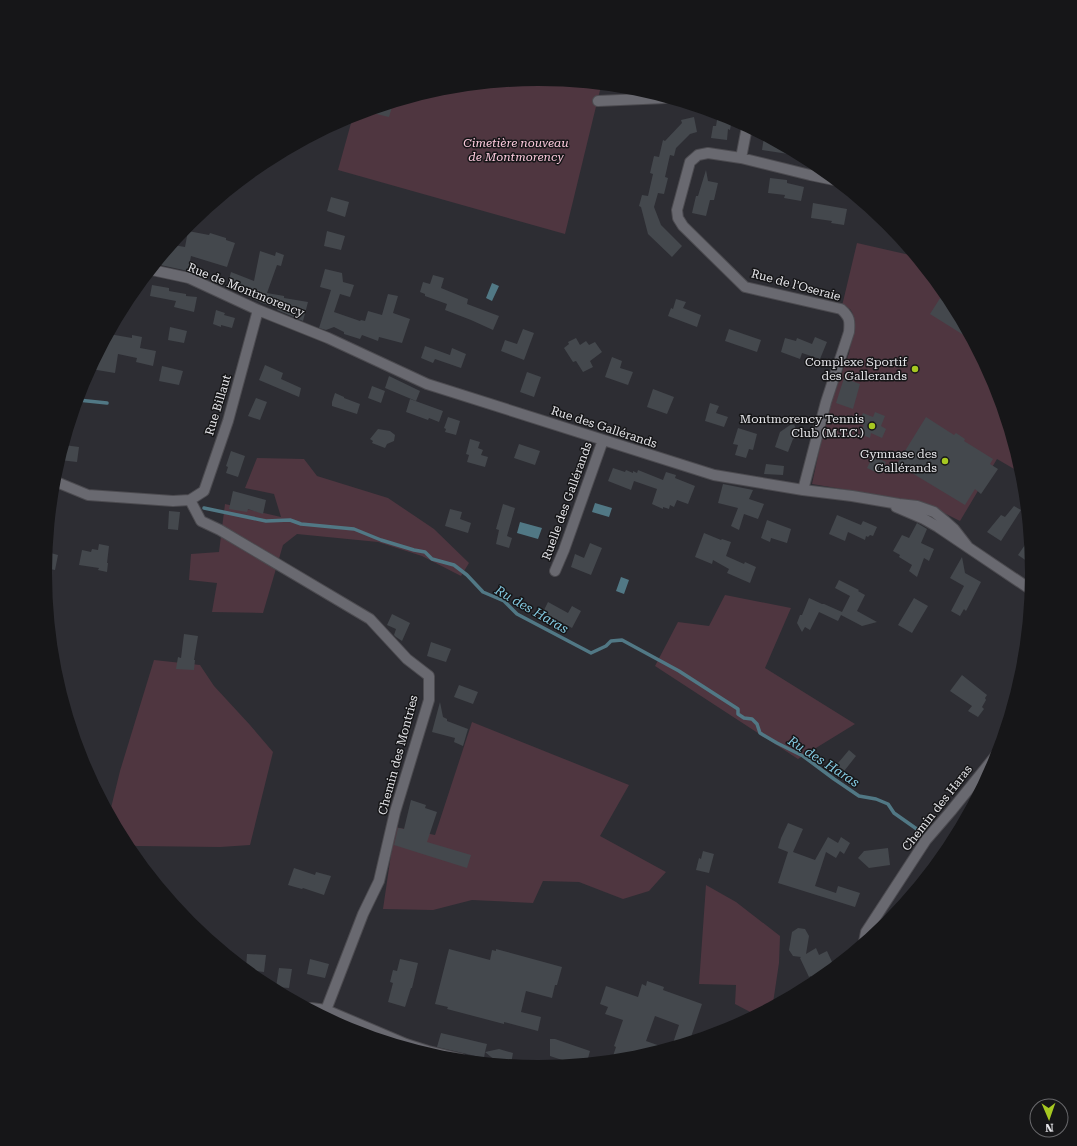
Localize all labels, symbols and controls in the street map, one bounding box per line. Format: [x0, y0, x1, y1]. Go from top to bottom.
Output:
park label: Cimetière nouveau de Montmorency [463, 136, 569, 164]
street label: Rue de Montmorency [186, 260, 307, 320]
street label: Rue de l'Oseraie [750, 266, 843, 304]
place label: Complexe Sportif des Gallerands [805, 355, 907, 383]
marker: Complexe Sportif des Gallerands [910, 364, 920, 374]
street label: Rue Billaut [202, 372, 234, 437]
street label: Rue des Gallérands [549, 403, 659, 451]
place label: Montmorency Tennis Club (M.T.C.) [740, 412, 864, 440]
marker: Montmorency Tennis Club (M.T.C.) [867, 421, 877, 431]
street label: Ruelle des Gallérands [539, 440, 595, 562]
place label: Gymnase des Gallérands [860, 447, 937, 475]
marker: Gymnase des Gallérands [940, 456, 950, 466]
water label: Ru des Haras [492, 582, 571, 636]
street label: Chemin des Montries [375, 693, 421, 816]
water label: Ru des Haras [784, 732, 862, 790]
street label: Chemin des Haras [899, 762, 975, 854]
north arrow [1029, 1098, 1069, 1138]
text: N [1044, 1121, 1054, 1134]

